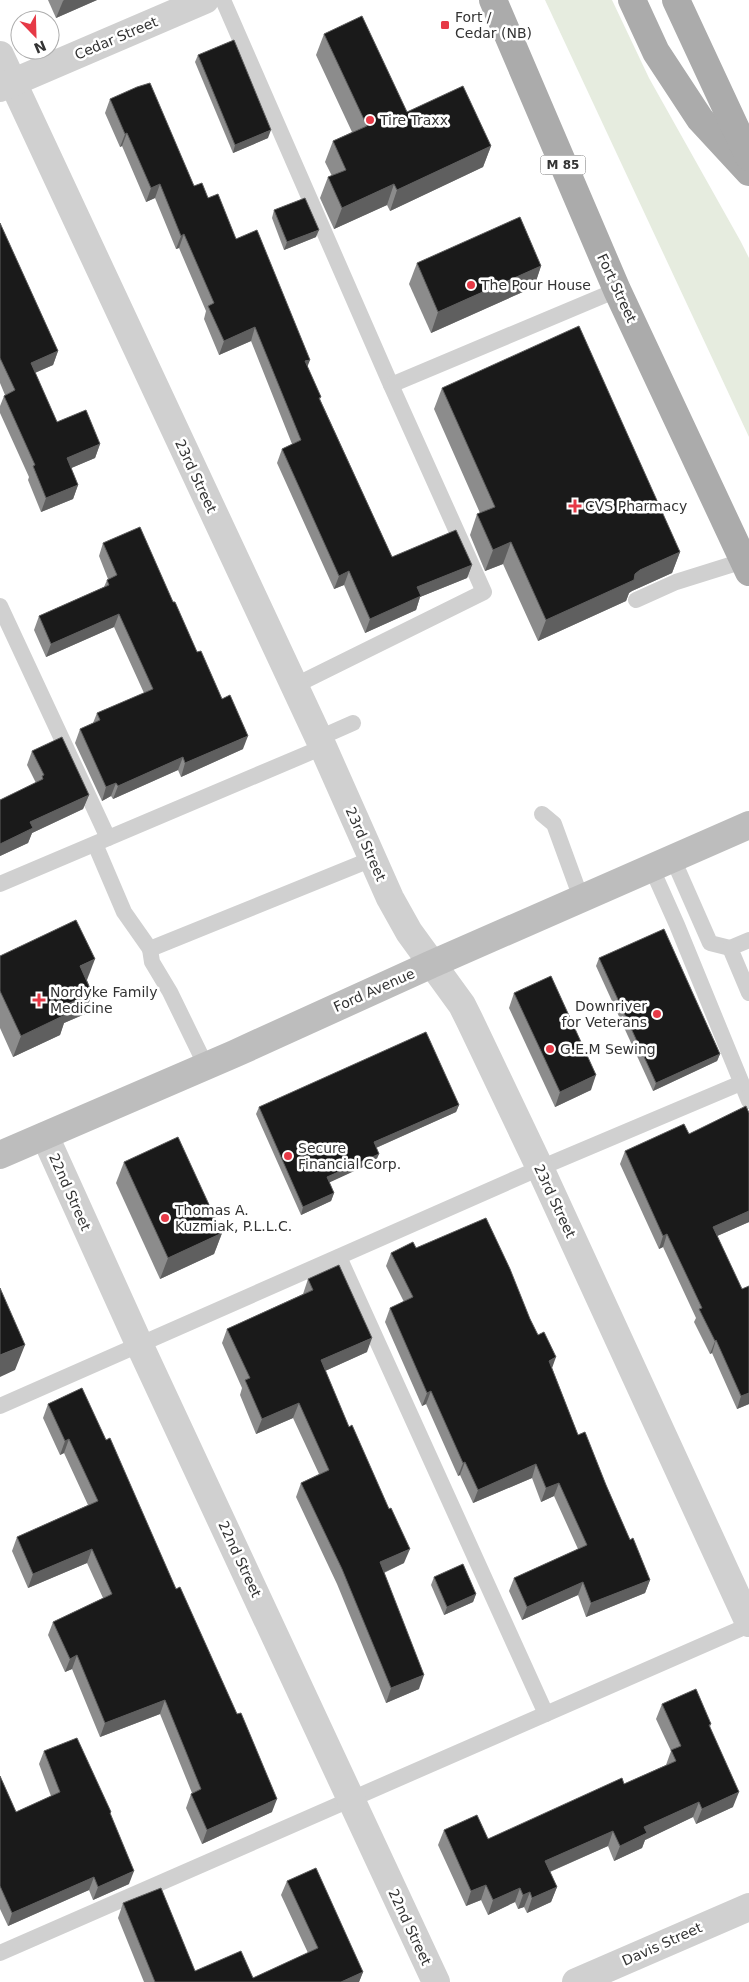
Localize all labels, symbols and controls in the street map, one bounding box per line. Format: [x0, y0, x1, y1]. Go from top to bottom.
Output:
place label: Fort / Cedar (NB) [455, 9, 532, 41]
north arrow [10, 10, 60, 60]
street label: Cedar Street [72, 13, 160, 63]
marker: Fort / Cedar (NB) [439, 19, 451, 31]
text: N [32, 37, 49, 57]
place label: Tire Traxx [379, 112, 448, 128]
marker: Tire Traxx [364, 114, 376, 126]
road number: M 85 [540, 156, 586, 174]
street label: Fort Street [594, 251, 640, 326]
place label: The Pour House [480, 277, 591, 293]
marker: The Pour House [465, 279, 477, 291]
street label: 23rd Street [172, 437, 220, 516]
place label: CVS Pharmacy [585, 498, 687, 514]
marker: CVS Pharmacy [569, 500, 581, 512]
street label: 23rd Street [343, 805, 390, 884]
street label: Ford Avenue [331, 965, 417, 1015]
place label: Nordyke Family Medicine [50, 984, 157, 1016]
marker: Nordyke Family Medicine [32, 993, 46, 1007]
place label: Downriver for Veterans [562, 998, 647, 1030]
marker: Downriver for Veterans [651, 1008, 663, 1020]
place label: G.E.M Sewing [560, 1041, 656, 1057]
marker: G.E.M Sewing [544, 1043, 556, 1055]
place label: Secure Financial Corp. [298, 1140, 401, 1172]
marker: Secure Financial Corp. [282, 1150, 294, 1162]
street label: 22nd Street [46, 1151, 94, 1233]
street label: 23rd Street [531, 1162, 579, 1241]
place label: Thomas A. Kuzmiak, P.L.L.C. [174, 1202, 292, 1234]
marker: Thomas A. Kuzmiak, P.L.L.C. [159, 1212, 171, 1224]
street label: 22nd Street [215, 1518, 265, 1600]
street label: 22nd Street [385, 1886, 435, 1968]
street label: Davis Street [620, 1919, 705, 1969]

